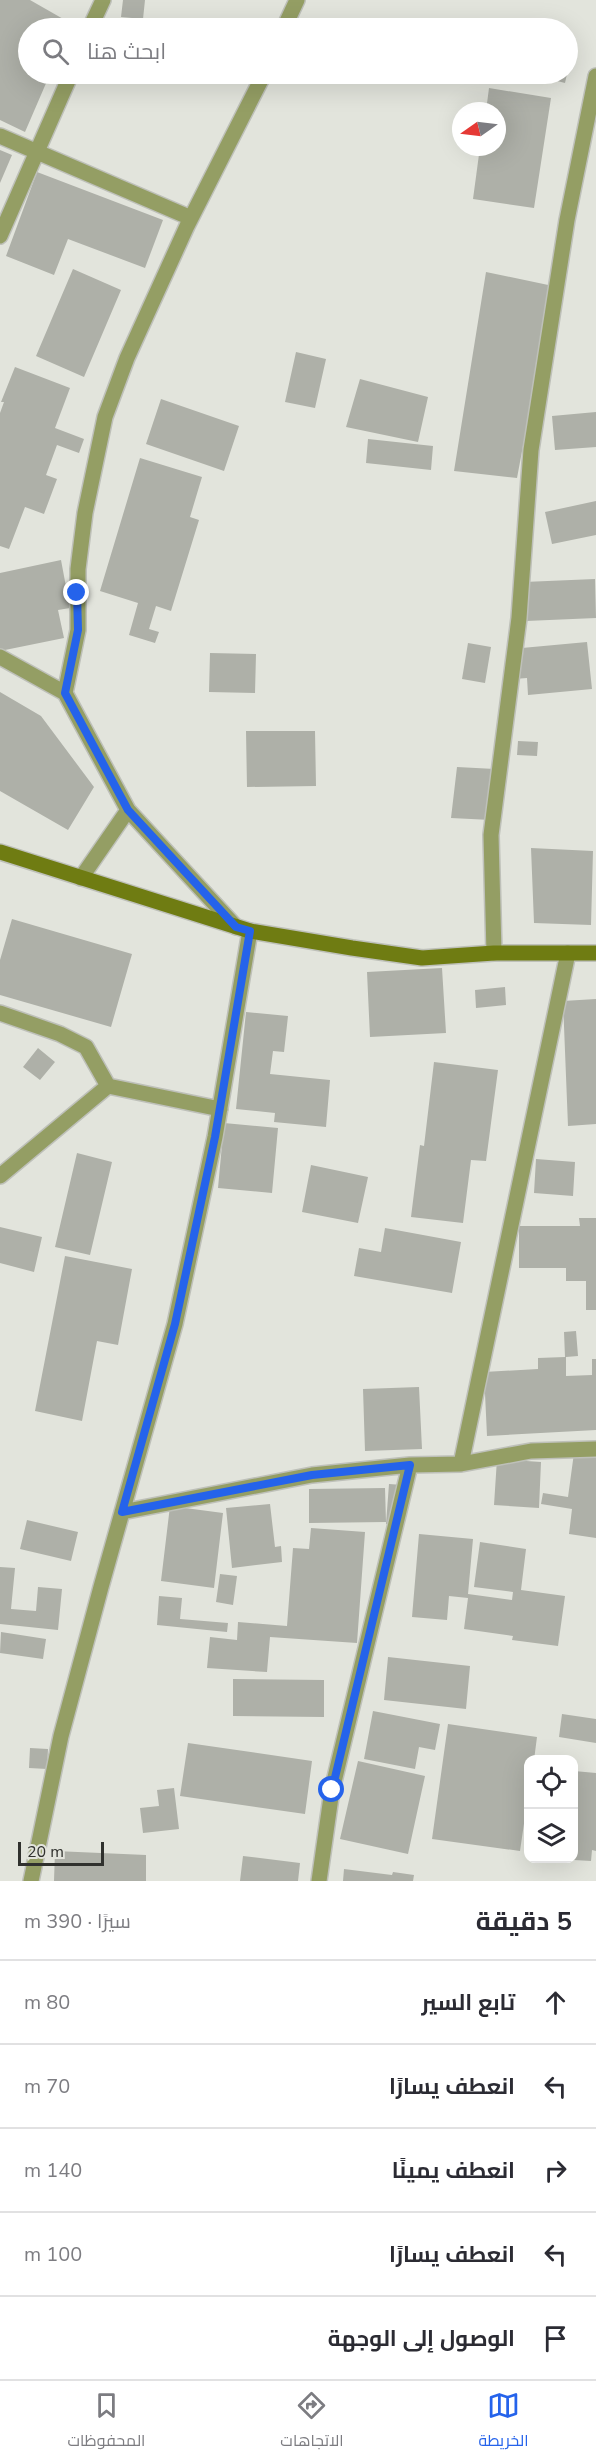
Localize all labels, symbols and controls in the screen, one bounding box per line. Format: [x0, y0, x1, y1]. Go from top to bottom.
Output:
search box [18, 18, 578, 84]
icon: search [39, 35, 72, 68]
text: ابحث هنا [87, 37, 166, 67]
north arrow [452, 102, 506, 156]
route end [63, 579, 89, 605]
map controls [524, 1755, 578, 1863]
button: locate [524, 1755, 578, 1809]
route start [318, 1776, 344, 1802]
button: layers [524, 1809, 578, 1863]
scale bar [18, 1839, 104, 1866]
text: 20 m [27, 1841, 64, 1863]
text: 5 دقيقة [476, 1904, 572, 1939]
text: سيرًا · 390 m [24, 1908, 131, 1935]
icon: ahead [539, 1986, 572, 2019]
text: تابع السير [422, 1988, 515, 2018]
text: 80 m [24, 1989, 70, 2016]
icon: left [539, 2070, 572, 2103]
text: انعطف يسارًا [389, 2072, 515, 2102]
text: 70 m [24, 2073, 70, 2100]
icon: right [539, 2154, 572, 2187]
text: انعطف يمينًا [392, 2156, 515, 2186]
text: 140 m [24, 2157, 82, 2184]
icon: left [539, 2238, 572, 2271]
text: انعطف يسارًا [389, 2240, 515, 2270]
text: 100 m [24, 2241, 82, 2268]
icon: arrive [539, 2322, 572, 2355]
text: الوصول إلى الوجهة [328, 2324, 515, 2354]
tab: المحفوظات [67, 2389, 145, 2455]
tab: الاتجاهات [280, 2389, 344, 2455]
tab: الخريطة [479, 2389, 529, 2455]

